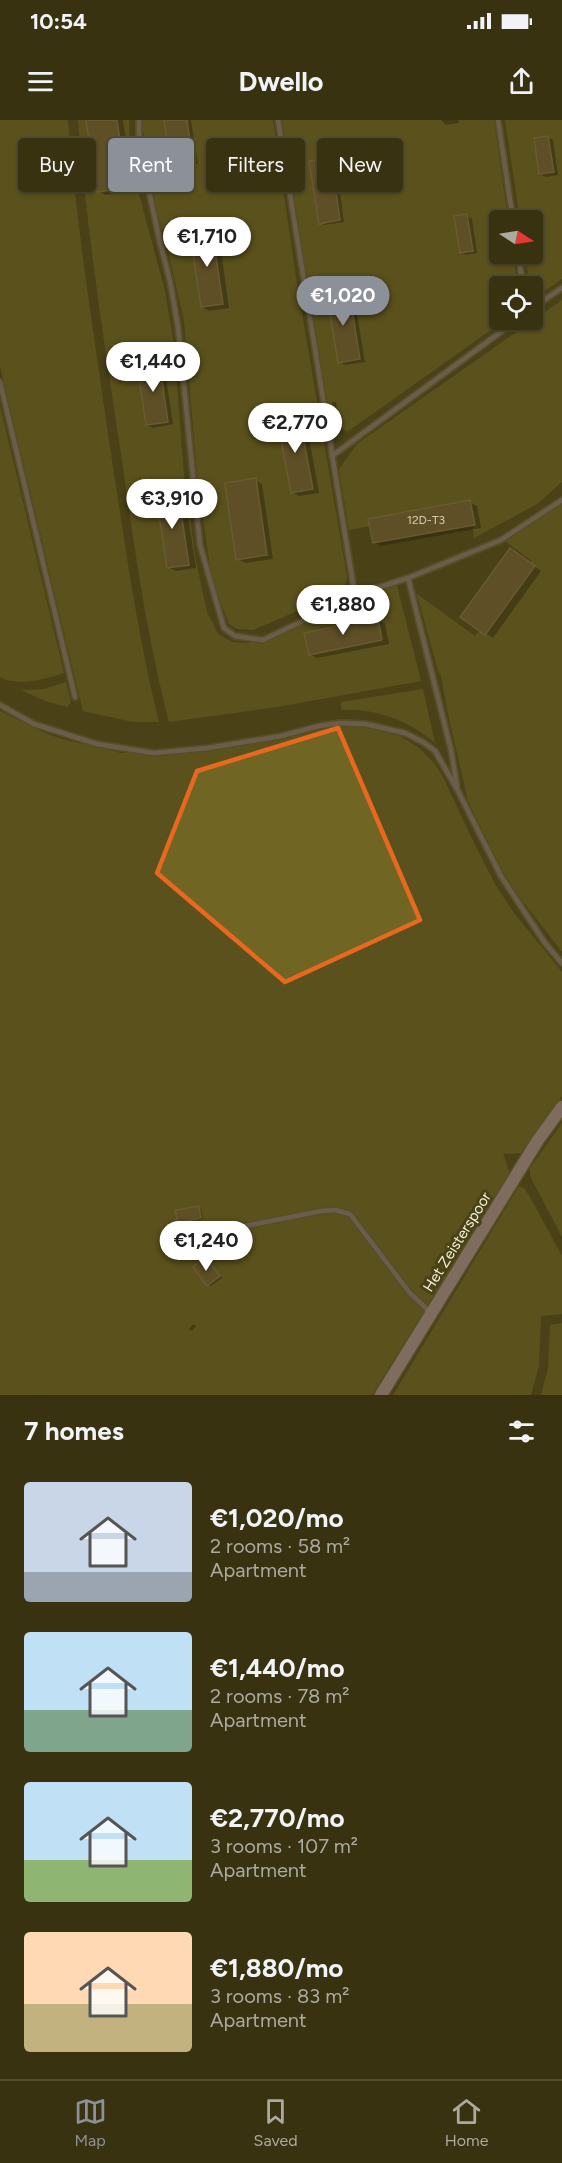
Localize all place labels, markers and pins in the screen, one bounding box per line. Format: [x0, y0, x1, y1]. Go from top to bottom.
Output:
pin: €1,710 [158, 217, 256, 268]
pin: €1,020 [294, 276, 392, 327]
pin: €1,440 [104, 342, 202, 393]
pin: €2,770 [246, 403, 344, 454]
pin: €3,910 [123, 479, 221, 530]
pin: €1,880 [294, 585, 392, 636]
pin: €1,240 [157, 1221, 255, 1272]

